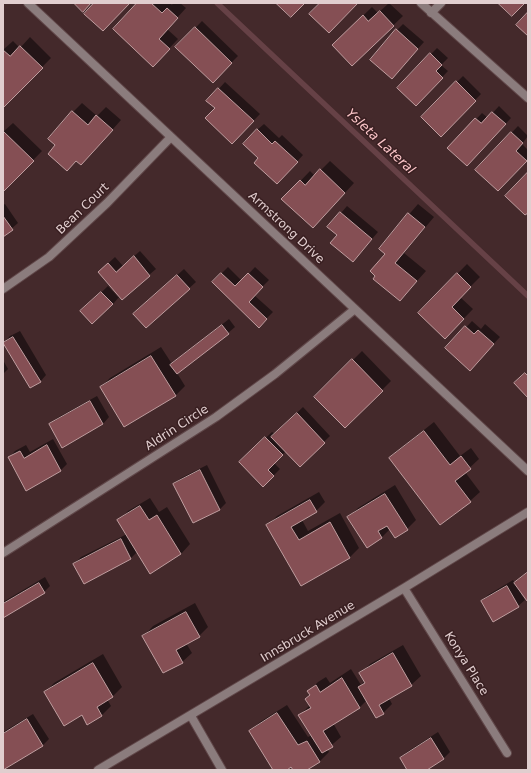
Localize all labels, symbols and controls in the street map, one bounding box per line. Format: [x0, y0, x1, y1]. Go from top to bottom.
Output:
water label: Ysleta Lateral [342, 106, 418, 178]
street label: Bean Court [54, 180, 112, 238]
street label: Armstrong Drive [245, 189, 327, 267]
street label: Aldrin Circle [143, 402, 211, 454]
street label: Innsbruck Avenue [258, 598, 358, 666]
street label: Konya Place [441, 629, 491, 699]

